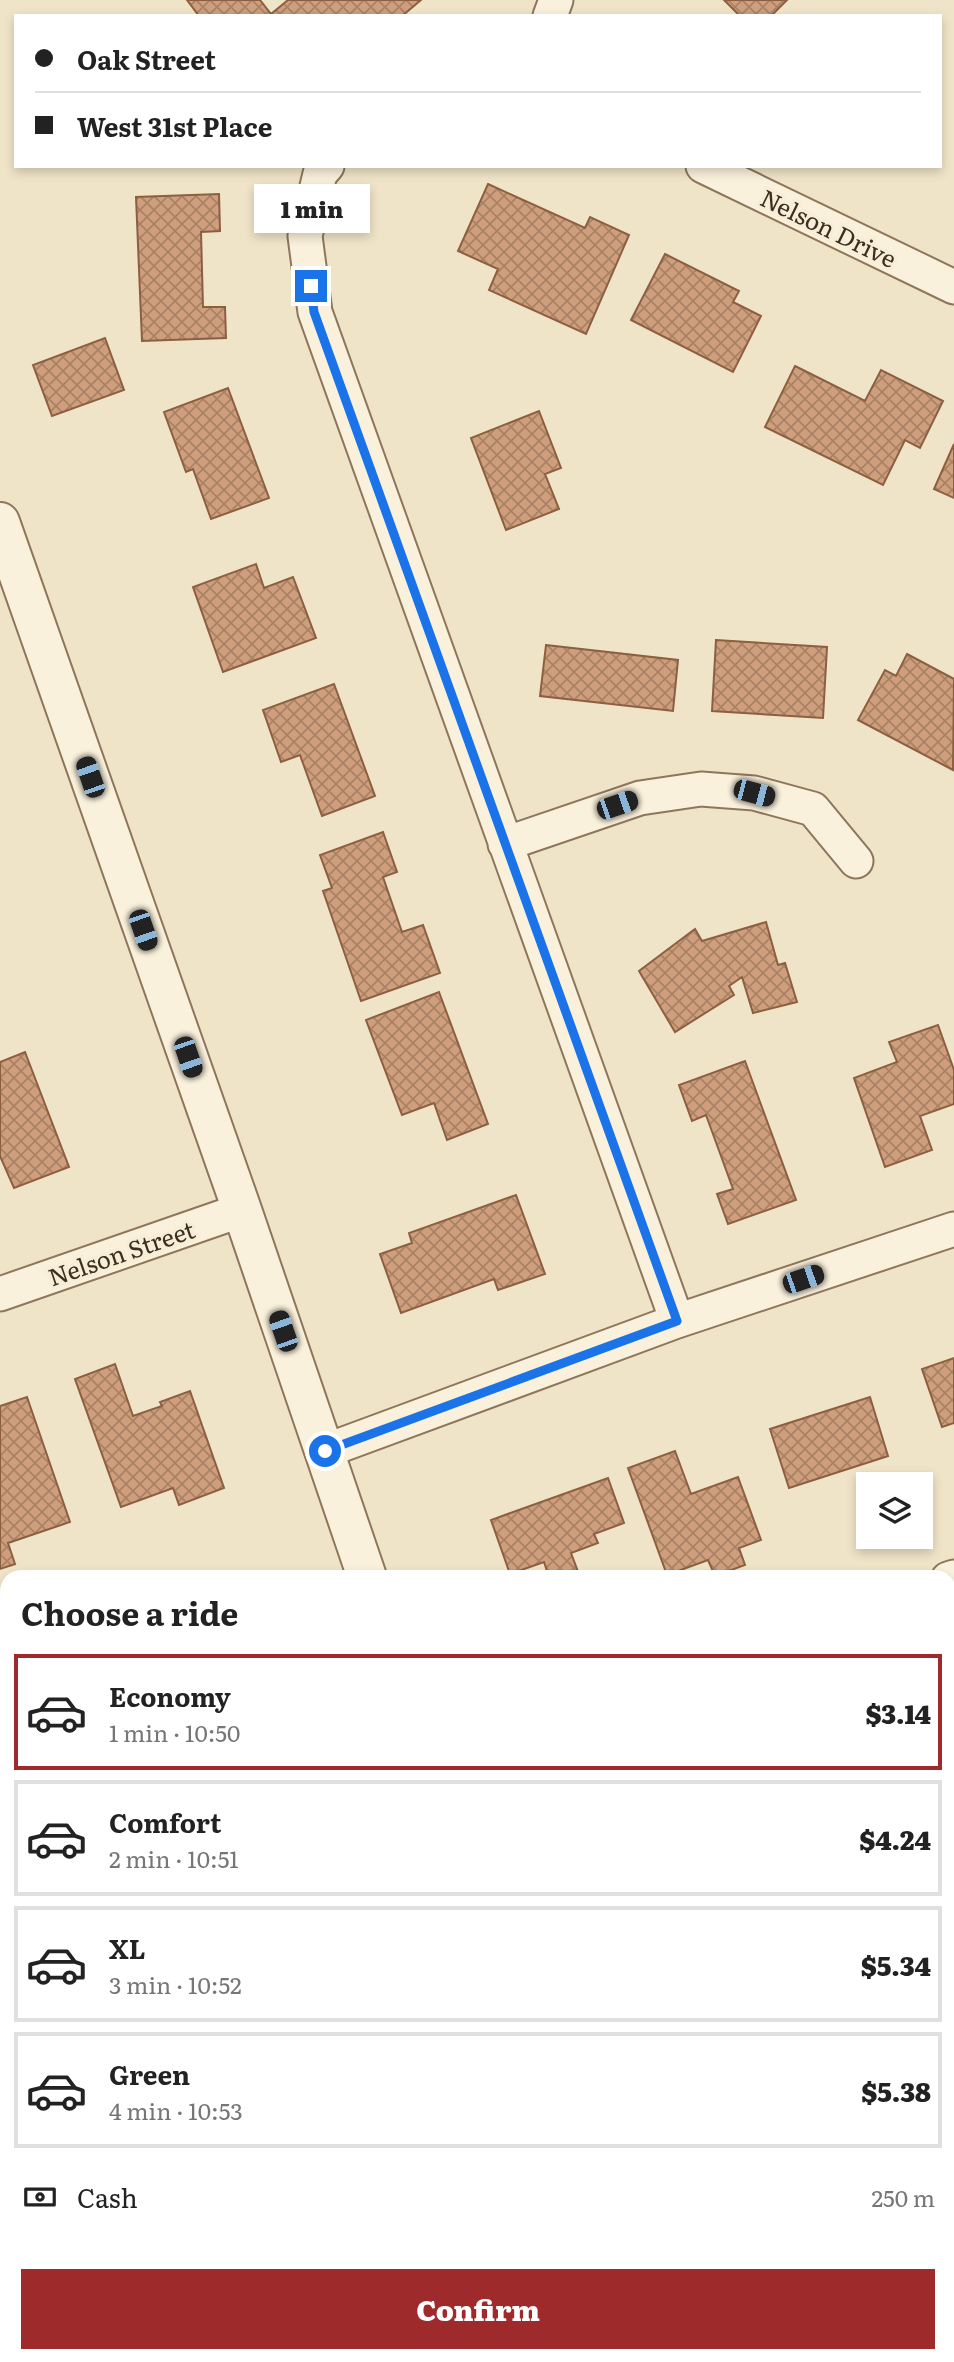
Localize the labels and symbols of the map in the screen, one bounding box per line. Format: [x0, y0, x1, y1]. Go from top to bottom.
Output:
street label: Nelson Drive [755, 179, 903, 275]
callout: 1 min [253, 184, 369, 233]
route end [295, 270, 327, 302]
car [74, 754, 107, 800]
car [731, 777, 778, 809]
car [594, 788, 641, 822]
car [127, 907, 160, 953]
car [172, 1034, 205, 1080]
street label: Nelson Street [43, 1210, 199, 1293]
car [780, 1262, 827, 1296]
car [267, 1308, 300, 1354]
route start [309, 1435, 341, 1467]

